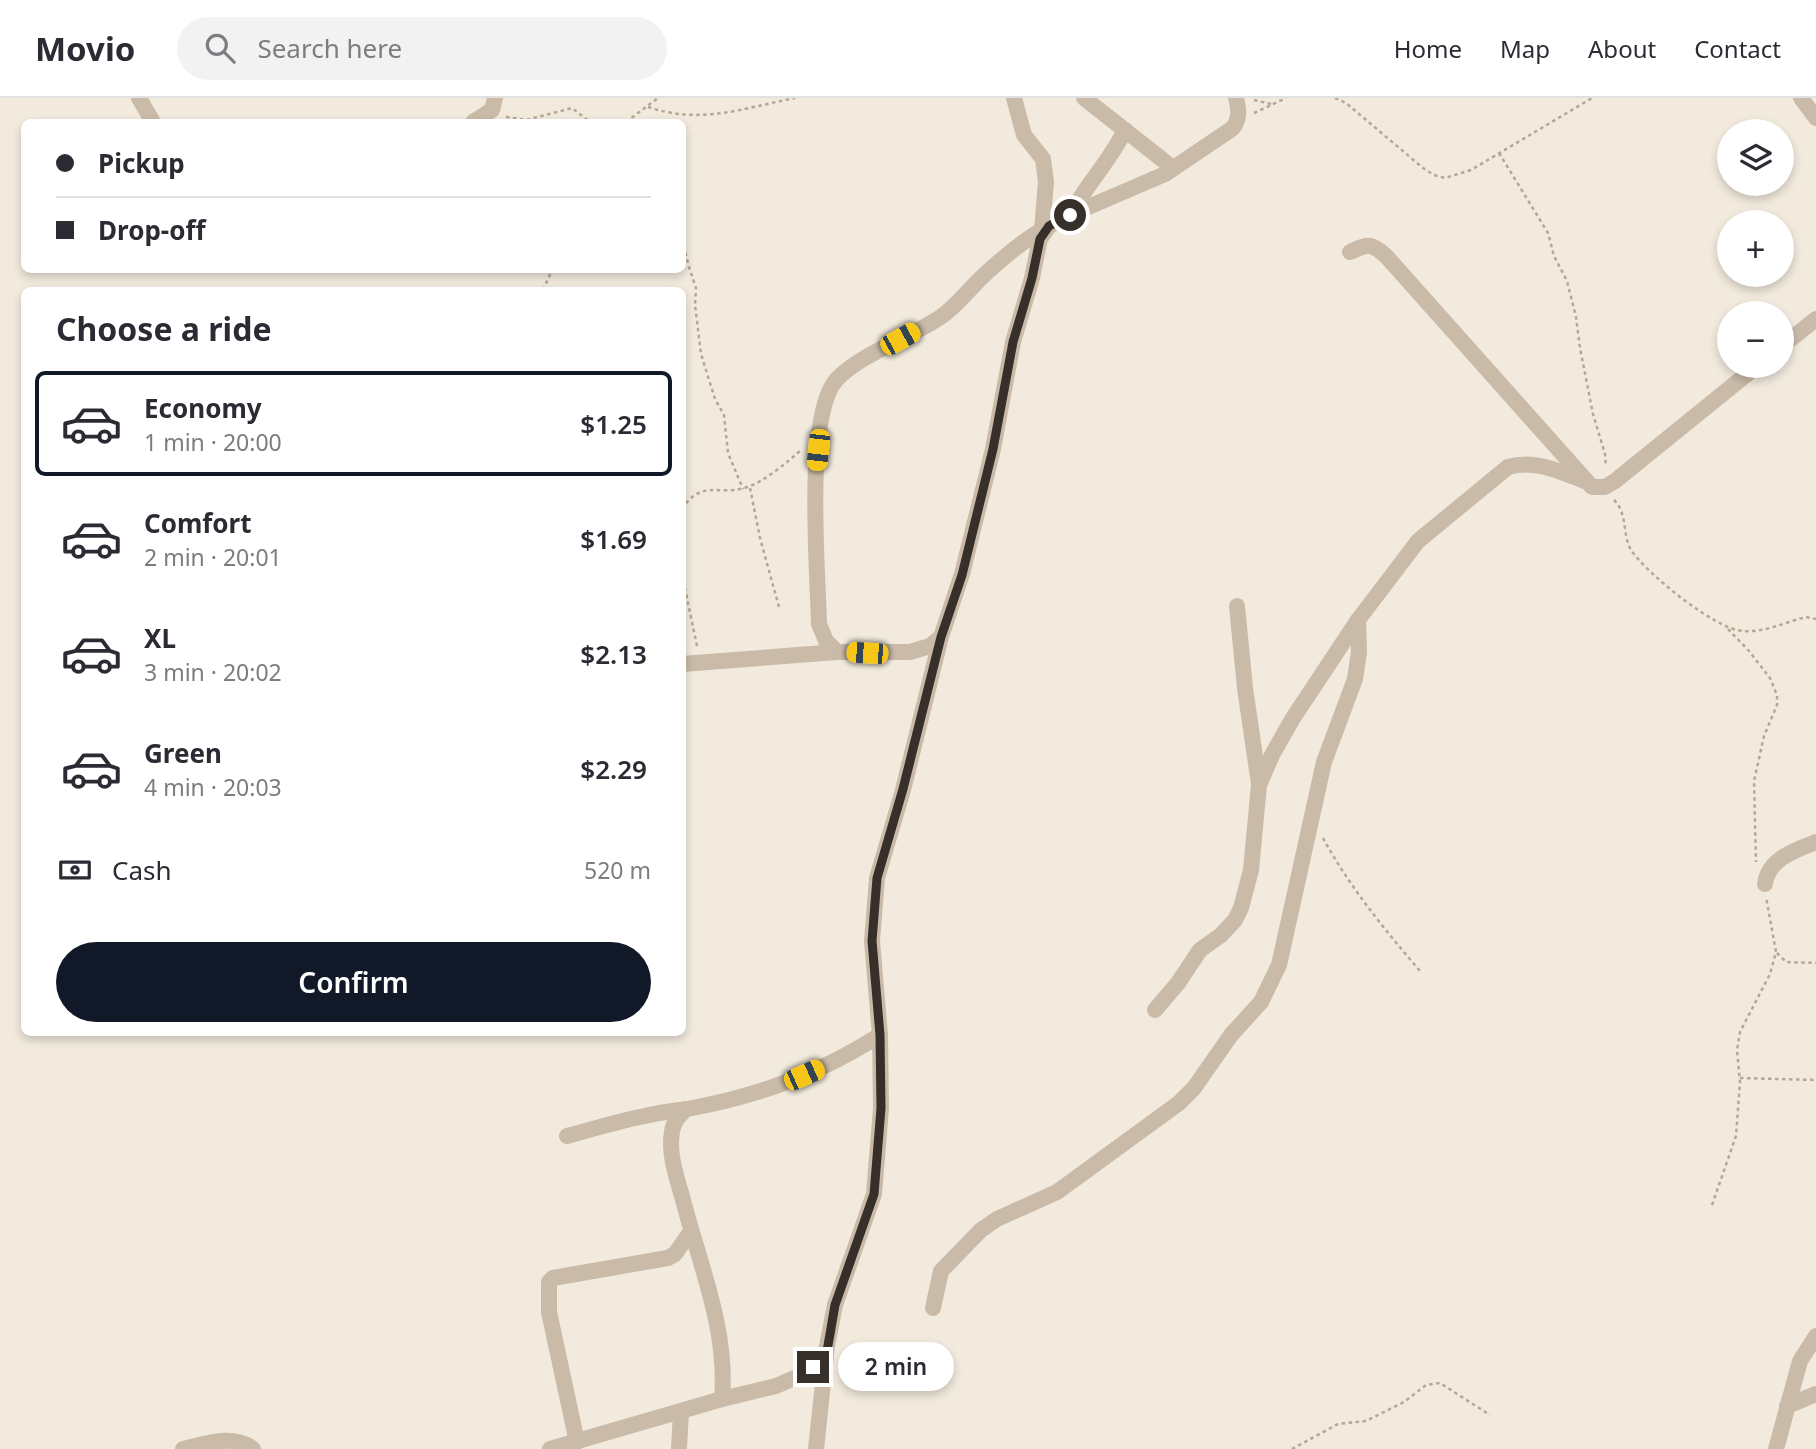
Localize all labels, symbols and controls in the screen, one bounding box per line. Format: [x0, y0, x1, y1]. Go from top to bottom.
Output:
search box [177, 17, 667, 80]
text: Movio [35, 26, 135, 71]
icon: search [201, 29, 239, 67]
text: Search here [257, 30, 402, 66]
text: Home [1394, 32, 1462, 65]
text: Map [1500, 32, 1550, 65]
text: About [1588, 32, 1656, 65]
text: Contact [1694, 32, 1781, 65]
map controls [1717, 119, 1794, 378]
button: layers [1717, 119, 1794, 196]
text: Pickup [98, 145, 185, 181]
route start [1054, 199, 1086, 231]
button: + [1717, 210, 1794, 287]
text: Drop-off [98, 212, 205, 248]
button: − [1717, 301, 1794, 378]
text: Choose a ride [56, 307, 272, 350]
car [877, 320, 924, 358]
text: Economy [144, 390, 262, 426]
icon: car [60, 392, 123, 455]
text: $1.25 [580, 406, 647, 442]
text: 1 min · 20:00 [144, 426, 282, 458]
car [806, 428, 831, 472]
text: Comfort [144, 505, 252, 541]
icon: car [60, 507, 123, 570]
text: $1.69 [580, 521, 647, 557]
text: 2 min · 20:01 [144, 541, 282, 573]
text: XL [144, 620, 176, 656]
icon: car [60, 622, 123, 685]
text: $2.13 [580, 636, 647, 672]
car [846, 641, 889, 665]
text: 3 min · 20:02 [144, 656, 282, 688]
text: Green [144, 735, 222, 771]
icon: car [60, 737, 123, 800]
text: $2.29 [580, 751, 647, 787]
text: 4 min · 20:03 [144, 771, 282, 803]
icon: cash [56, 851, 94, 889]
text: Cash [112, 852, 172, 888]
text: 520 m [584, 854, 651, 886]
button: Confirm [56, 942, 651, 1022]
car [781, 1057, 828, 1093]
callout: 2 min [838, 1342, 953, 1392]
text: 2 min [865, 1350, 927, 1382]
route end [797, 1351, 829, 1383]

